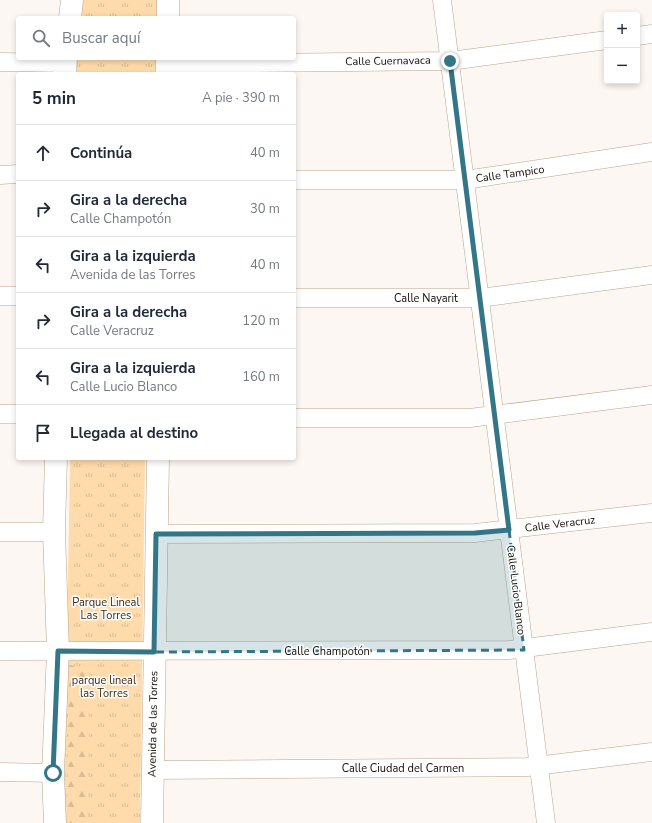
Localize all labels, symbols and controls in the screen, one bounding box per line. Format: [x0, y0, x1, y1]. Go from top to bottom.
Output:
map controls [604, 12, 640, 84]
button: + [604, 12, 640, 48]
search box [16, 16, 296, 60]
icon: search [30, 27, 52, 49]
text: Buscar aquí [62, 28, 140, 48]
button: − [604, 48, 640, 84]
route end [441, 52, 459, 70]
street label: Calle Cuernavaca [345, 53, 431, 69]
text: 5 min [32, 87, 76, 110]
text: A pie · 390 m [202, 89, 280, 107]
icon: ahead [32, 142, 54, 164]
text: Continúa [70, 143, 132, 163]
text: 40 m [250, 144, 280, 162]
street label: Calle Tampico [475, 162, 545, 186]
text: Gira a la derecha [70, 190, 187, 210]
icon: right [32, 198, 54, 220]
text: 30 m [250, 200, 280, 218]
text: Calle Champotón [70, 210, 171, 228]
text: Gira a la izquierda [70, 246, 196, 266]
icon: left [32, 254, 54, 276]
text: 40 m [250, 256, 280, 274]
text: Avenida de las Torres [70, 266, 195, 284]
street label: Calle Nayarit [394, 291, 458, 306]
text: Gira a la derecha [70, 302, 187, 322]
icon: right [32, 310, 54, 332]
text: 120 m [242, 312, 280, 330]
text: Calle Veracruz [70, 322, 154, 340]
text: Gira a la izquierda [70, 358, 196, 378]
icon: left [32, 366, 54, 388]
text: 160 m [242, 368, 280, 386]
text: Calle Lucio Blanco [70, 378, 177, 396]
icon: arrive [32, 422, 54, 444]
text: Llegada al destino [70, 423, 198, 443]
street label: Calle Veracruz [524, 512, 596, 536]
street label: Calle Lucio Blanco [503, 544, 529, 636]
park label: Parque Lineal Las Torres [72, 595, 140, 623]
street label: Calle Champotón [284, 644, 370, 659]
street label: Avenida de las Torres [145, 671, 161, 777]
park label: parque lineal las Torres [72, 673, 137, 701]
street label: Calle Ciudad del Carmen [342, 761, 464, 776]
route start [44, 764, 62, 782]

